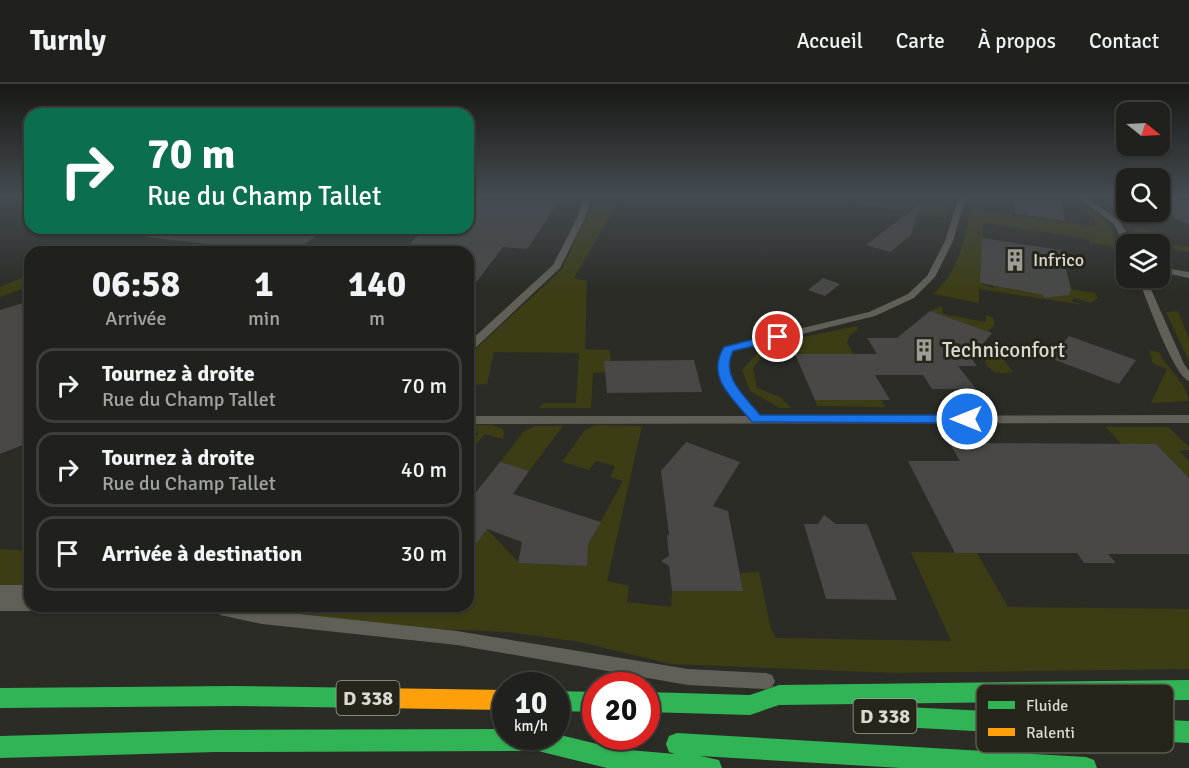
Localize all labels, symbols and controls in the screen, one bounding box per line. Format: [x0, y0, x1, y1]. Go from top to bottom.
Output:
text: Turnly [30, 24, 106, 58]
text: Accueil [797, 28, 863, 54]
text: Carte [896, 28, 945, 54]
text: À propos [978, 28, 1056, 54]
text: Contact [1089, 28, 1159, 54]
north arrow [1116, 102, 1170, 156]
map controls [1116, 102, 1170, 288]
text: 70 m [147, 129, 236, 180]
icon: right [48, 132, 126, 210]
button: search [1116, 168, 1170, 222]
text: Rue du Champ Tallet [147, 180, 382, 213]
button: layers [1116, 234, 1170, 288]
building icon: Infrico [1002, 247, 1028, 273]
place label: Infrico [1033, 249, 1084, 271]
text: 06:58 [92, 262, 180, 307]
text: 1 [254, 262, 274, 307]
text: 140 [348, 262, 406, 307]
text: Arrivée [105, 306, 167, 331]
text: min [248, 306, 280, 331]
text: m [369, 306, 385, 331]
pin [752, 311, 803, 362]
icon: arrive [761, 320, 794, 353]
building icon: Techniconfort [911, 337, 937, 363]
place label: Techniconfort [942, 337, 1065, 363]
text: Tournez à droite [102, 360, 255, 387]
icon: right [51, 369, 84, 402]
text: 70 m [401, 372, 447, 399]
text: Rue du Champ Tallet [102, 387, 276, 412]
position arrow [935, 387, 999, 451]
text: Tournez à droite [102, 444, 255, 471]
icon: right [51, 453, 84, 486]
text: 40 m [401, 456, 447, 483]
text: Rue du Champ Tallet [102, 471, 276, 496]
icon: arrive [51, 537, 84, 570]
text: Arrivée à destination [102, 540, 302, 567]
text: 30 m [401, 540, 447, 567]
speed limit sign: 20 [582, 672, 660, 750]
road number: D 338 [336, 681, 400, 715]
legend [976, 684, 1174, 753]
text: 10 [515, 685, 547, 722]
text: Fluide [1026, 696, 1068, 716]
road number: D 338 [854, 699, 916, 733]
text: km/h [514, 717, 548, 735]
text: Ralenti [1026, 723, 1075, 743]

